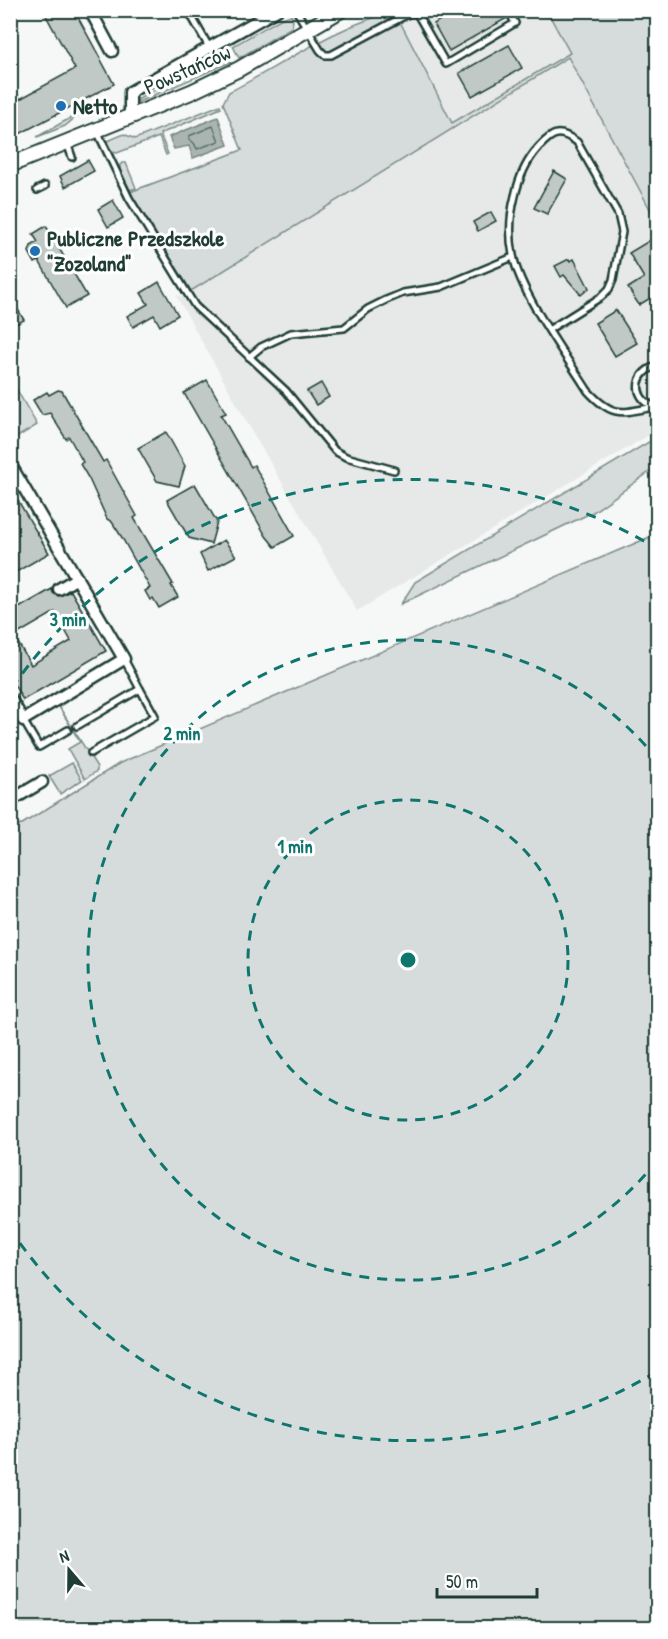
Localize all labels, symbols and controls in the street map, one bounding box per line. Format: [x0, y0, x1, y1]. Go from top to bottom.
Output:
street label: Powstańców [139, 37, 235, 101]
place label: Netto [73, 91, 118, 121]
marker: Netto [54, 99, 68, 113]
place label: Publiczne Przedszkole "Zozoland" [47, 223, 224, 278]
marker: Publiczne Przedszkole "Zozoland" [28, 244, 42, 258]
text: 3 min [50, 607, 86, 632]
text: 2 min [164, 721, 200, 746]
text: 1 min [277, 834, 313, 859]
centre of rings [398, 950, 418, 970]
north arrow [39, 1540, 99, 1600]
text: N [56, 1544, 72, 1568]
scale bar [437, 1561, 538, 1599]
text: 50 m [446, 1569, 478, 1594]

